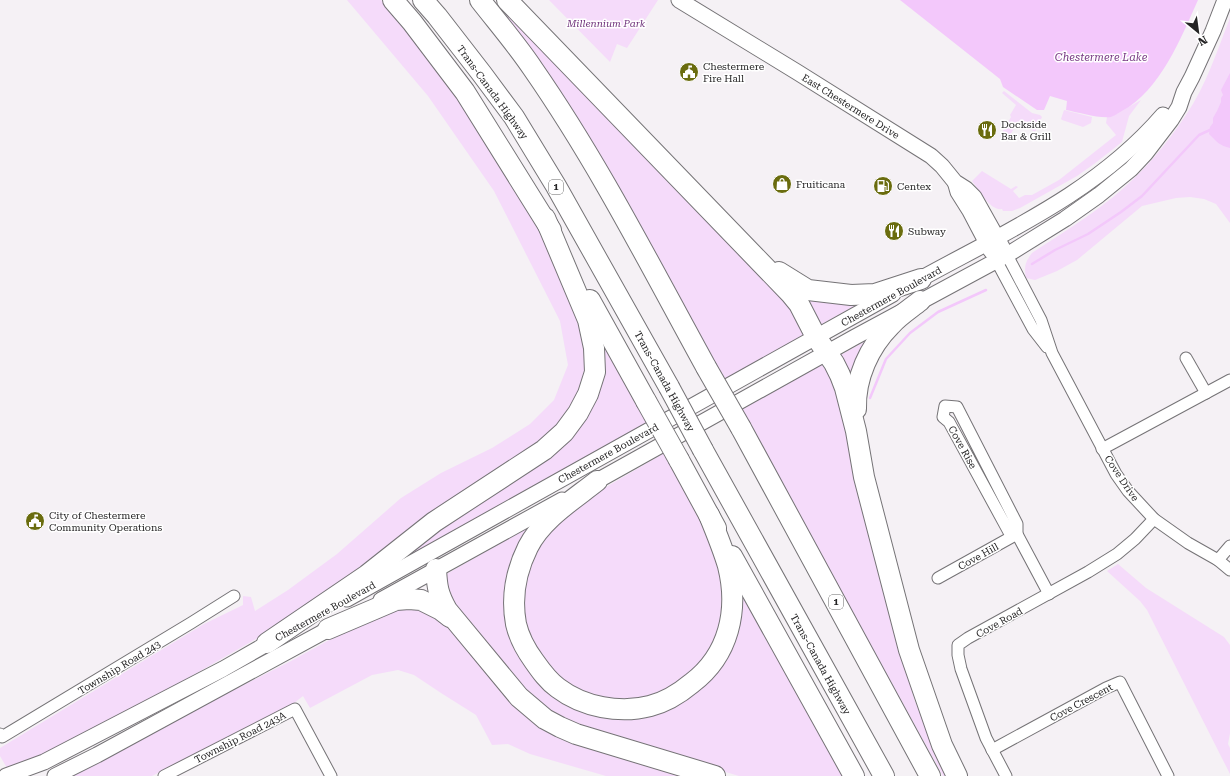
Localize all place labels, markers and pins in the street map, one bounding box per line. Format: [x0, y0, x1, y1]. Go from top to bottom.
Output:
public building icon: Chestermere Fire Hall [678, 61, 700, 83]
place label: Chestermere Fire Hall [703, 61, 765, 84]
restaurant icon: Dockside Bar & Grill [976, 119, 998, 141]
place label: Dockside Bar & Grill [1001, 119, 1051, 142]
shop icon: Fruiticana [771, 173, 793, 195]
fuel station icon: Centex [872, 175, 894, 197]
place label: Fruiticana [796, 179, 846, 190]
place label: Centex [897, 181, 931, 192]
restaurant icon: Subway [883, 220, 905, 242]
place label: Subway [908, 226, 946, 237]
public building icon: City of Chestermere Community Operations [24, 510, 46, 532]
place label: City of Chestermere Community Operations [49, 510, 162, 533]

